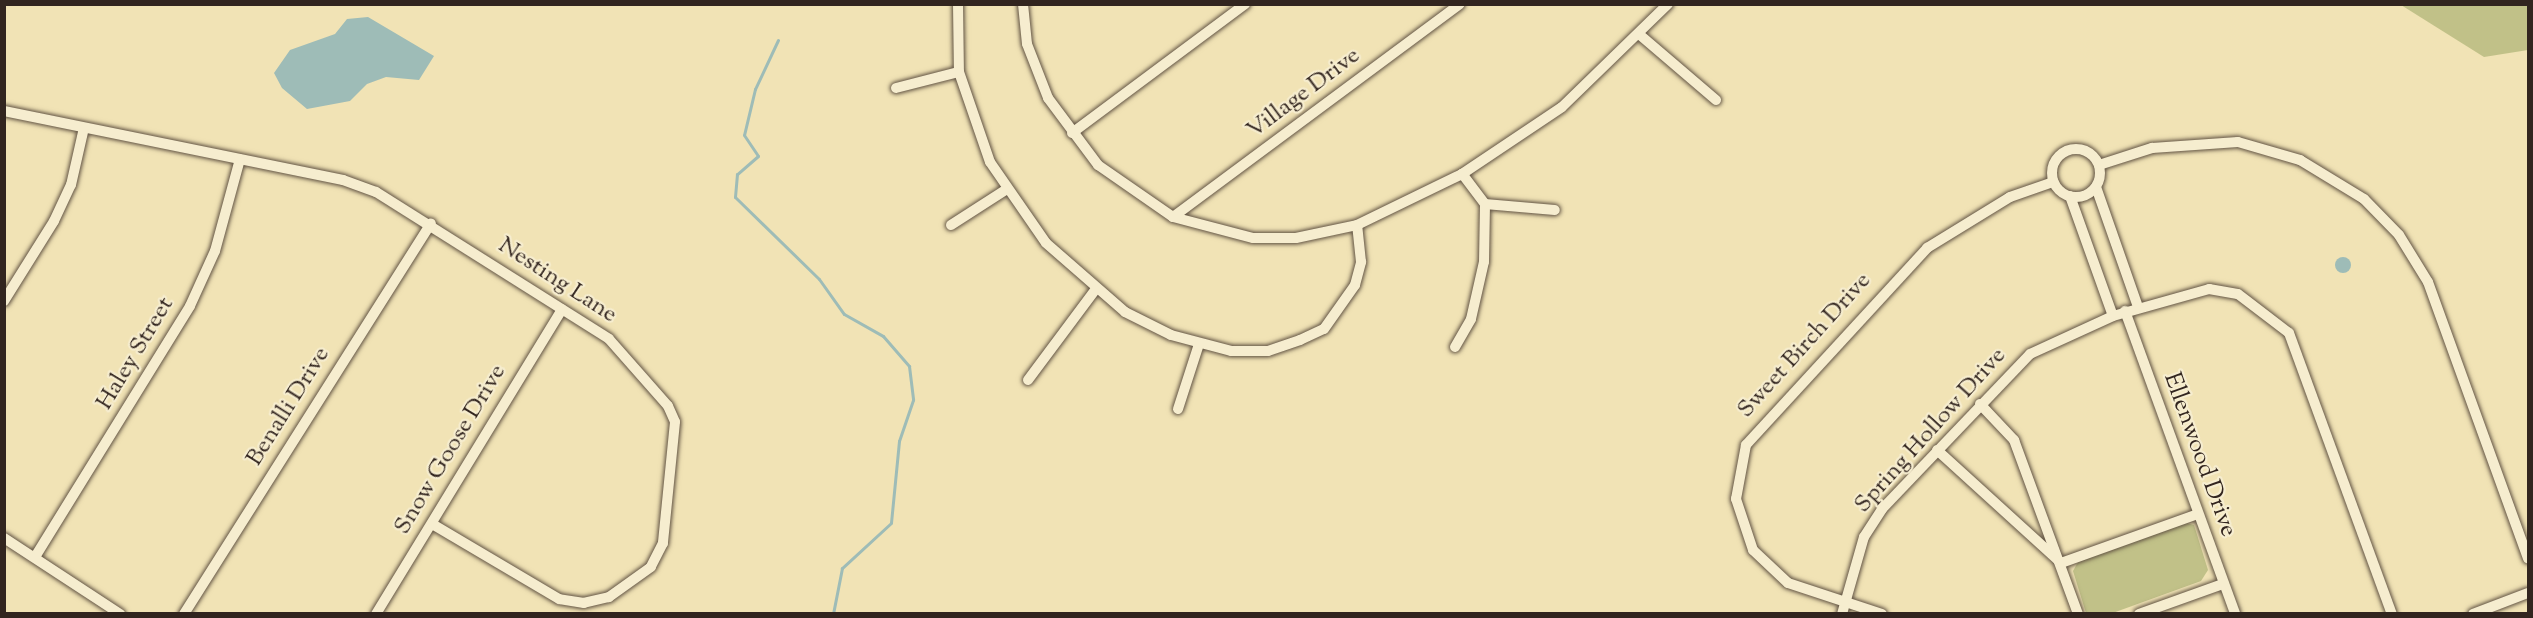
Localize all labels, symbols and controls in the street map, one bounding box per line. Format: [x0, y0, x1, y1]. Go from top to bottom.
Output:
street label: Village Drive [1242, 42, 1366, 146]
street label: Nesting Lane [492, 232, 622, 330]
street label: Sweet Birch Drive [1732, 267, 1878, 425]
street label: Haley Street [91, 292, 181, 416]
street label: Benalli Drive [241, 342, 337, 472]
street label: Spring Hollow Drive [1849, 342, 2013, 520]
street label: Snow Goose Drive [389, 360, 513, 540]
street label: Ellenwood Drive [2156, 369, 2242, 541]

